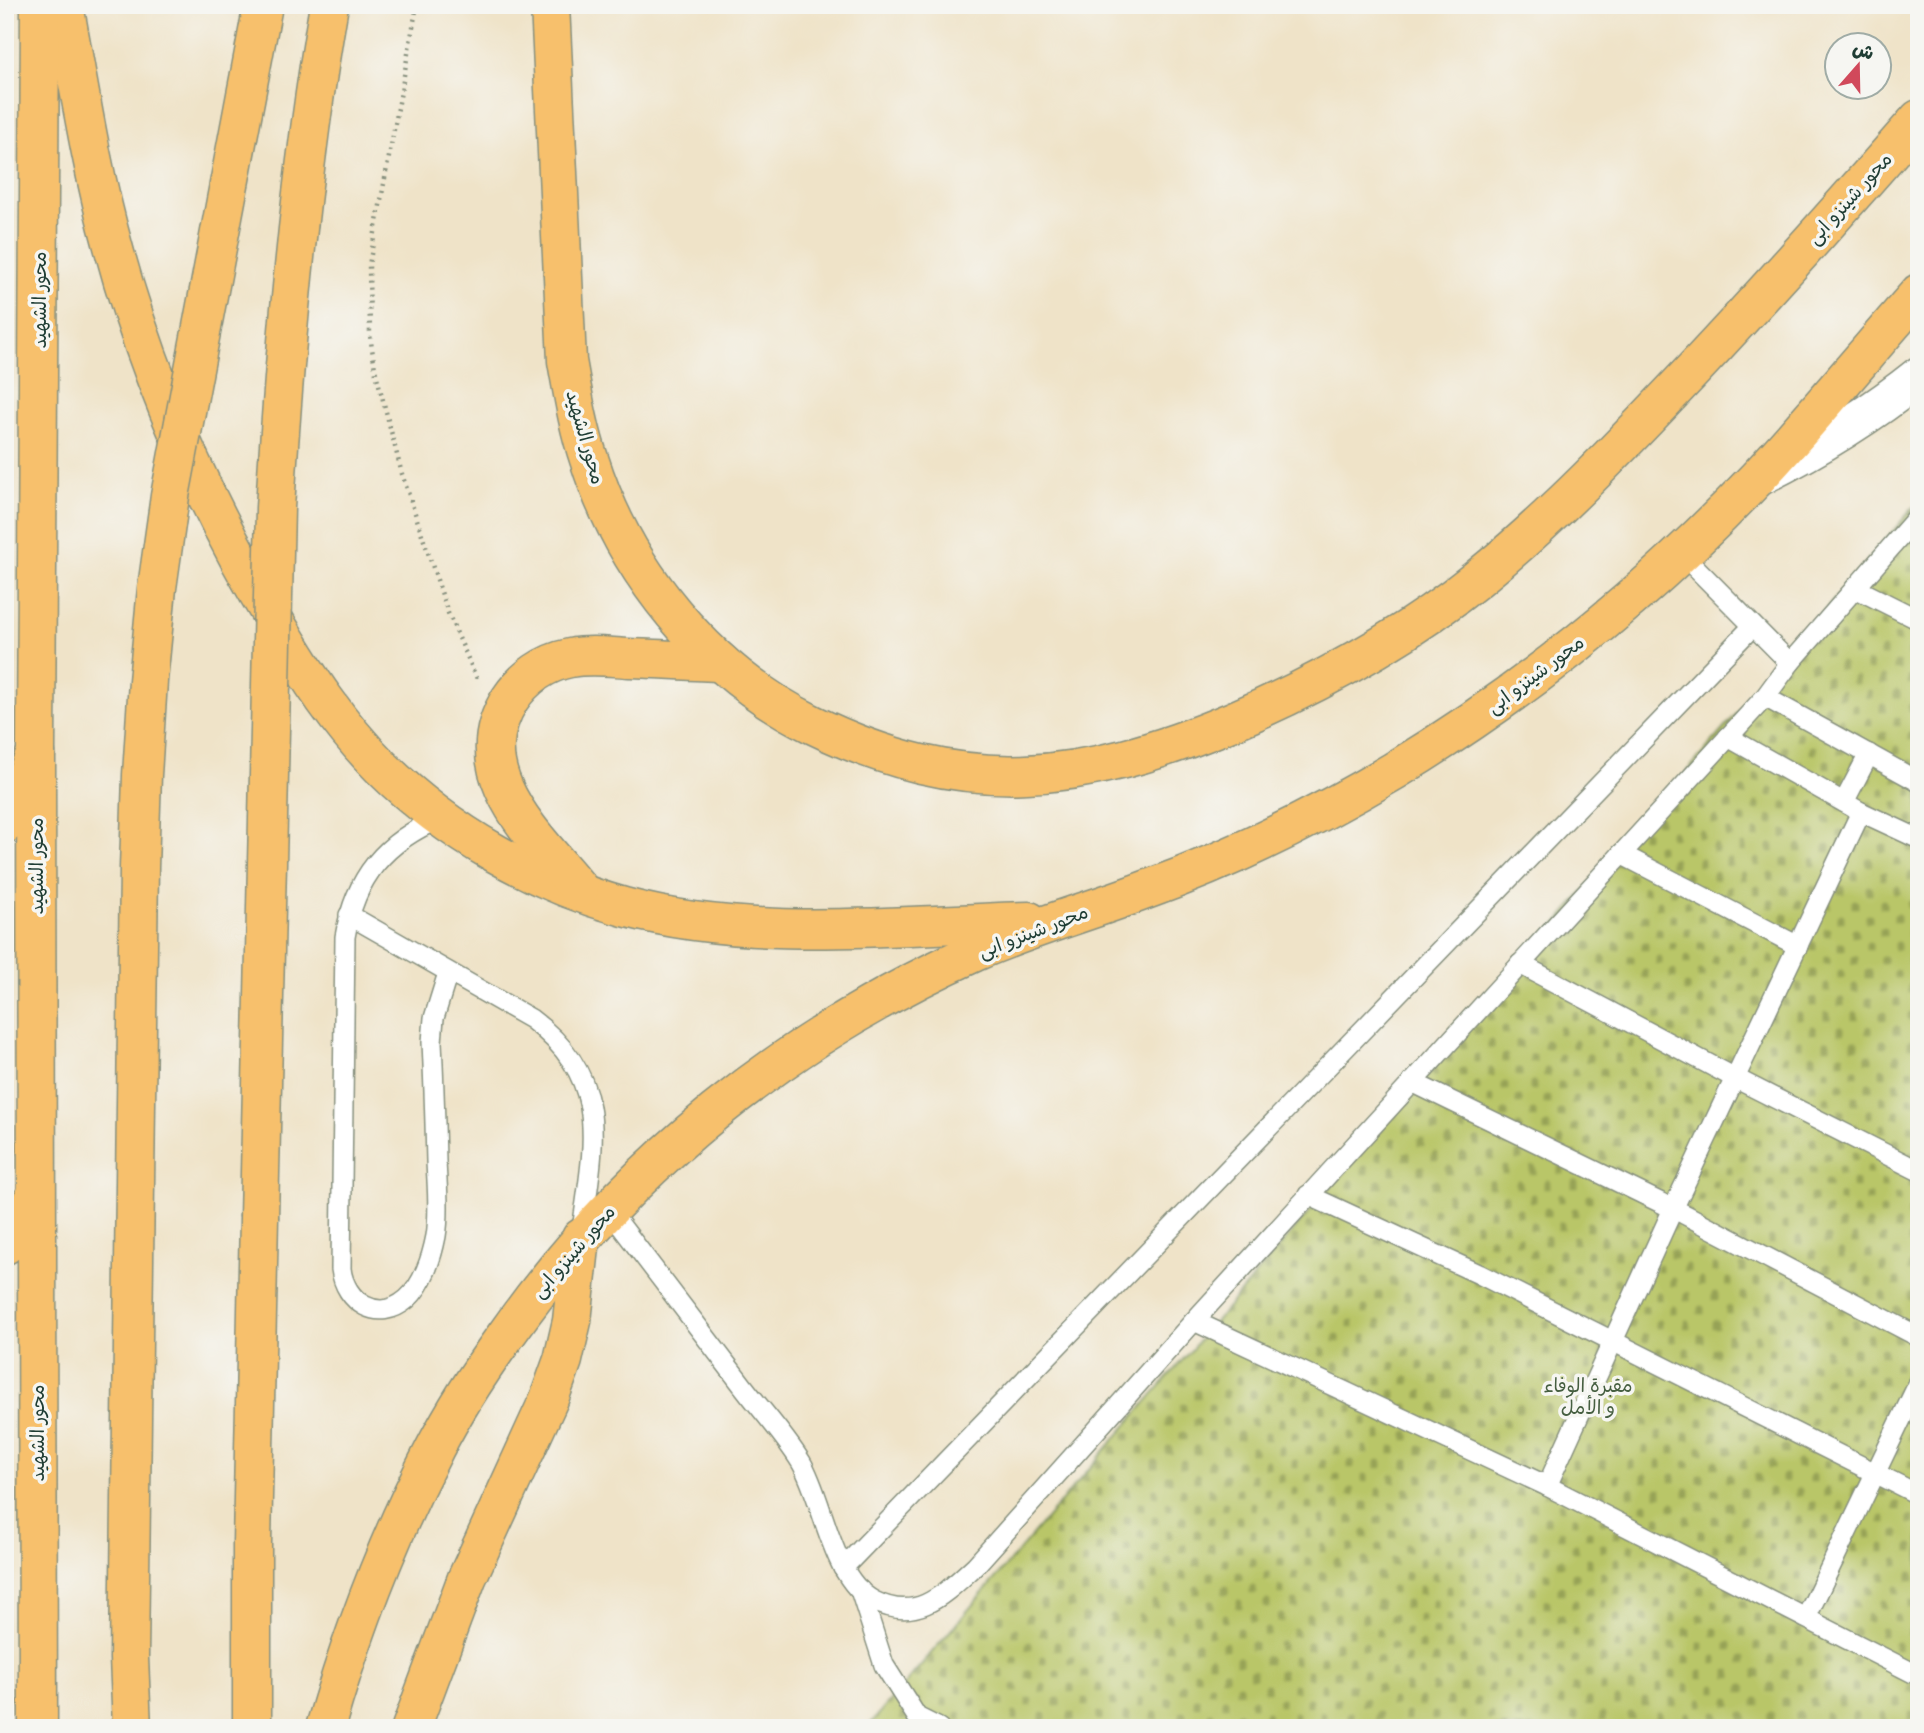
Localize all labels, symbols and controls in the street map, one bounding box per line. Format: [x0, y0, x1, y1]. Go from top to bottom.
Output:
text: ش [1848, 31, 1879, 70]
north arrow [1822, 32, 1892, 102]
street label: محور شينزو ابى [1798, 144, 1900, 252]
street label: محور الشهيد [23, 251, 56, 349]
street label: محور الشهيد [556, 386, 615, 488]
street label: محور شينزو ابى [1479, 626, 1591, 722]
street label: محور الشهيد [20, 817, 53, 915]
street label: محور شينزو ابى [973, 895, 1093, 968]
street label: محور شينزو ابى [523, 1197, 624, 1306]
park label: مقبرة الوفاء و الأمل [1543, 1369, 1633, 1424]
street label: محور الشهيد [21, 1384, 54, 1482]

